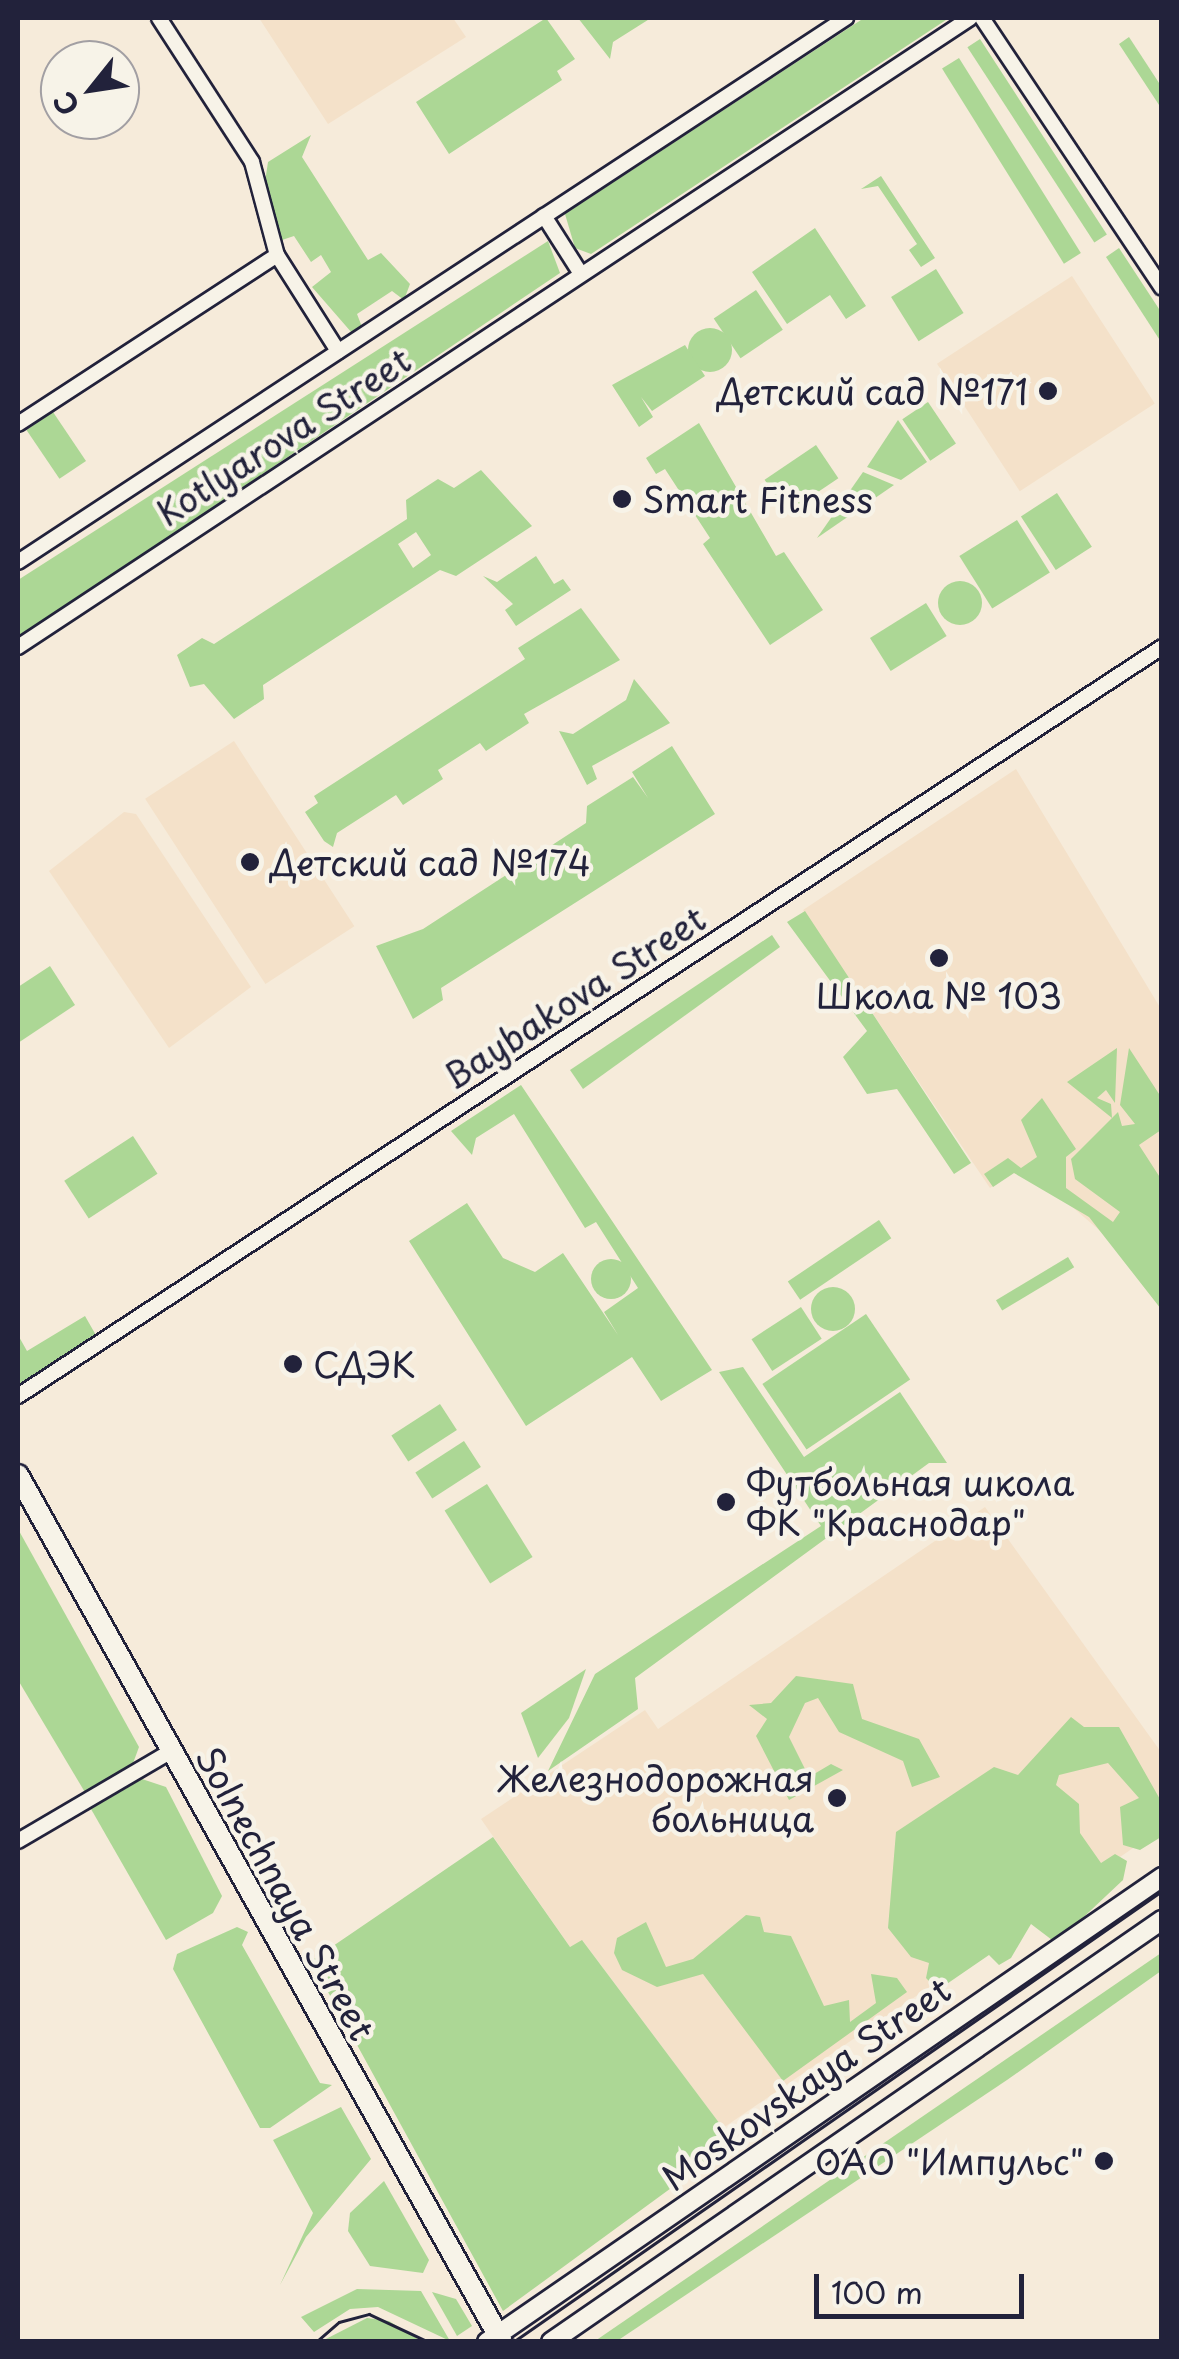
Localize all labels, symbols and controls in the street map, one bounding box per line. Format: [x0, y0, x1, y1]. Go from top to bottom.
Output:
north arrow [40, 40, 140, 140]
text: С [41, 84, 89, 124]
street label: Kotlyarova Street [147, 338, 419, 534]
place label: Детский сад №171 [714, 370, 1028, 412]
marker: Детский сад №171 [1037, 380, 1059, 402]
place label: Smart Fitness [642, 478, 873, 520]
marker: Smart Fitness [611, 488, 633, 510]
place label: Детский сад №174 [270, 841, 594, 883]
marker: Детский сад №174 [239, 851, 261, 873]
street label: Baybakova Street [434, 896, 714, 1098]
marker: Школа № 103 [928, 947, 950, 969]
place label: Школа № 103 [815, 974, 1063, 1016]
place label: СДЭК [313, 1343, 416, 1385]
marker: СДЭК [282, 1353, 304, 1375]
place label: Футбольная школа ФК "Краснодар" [746, 1461, 1075, 1543]
marker: Футбольная школа ФК "Краснодар" [715, 1491, 737, 1513]
street label: Solnechnaya Street [188, 1738, 384, 2048]
place label: Железнодорожная больница [496, 1757, 814, 1839]
marker: Железнодорожная больница [824, 1785, 850, 1811]
street label: Moskovskaya Street [653, 1967, 959, 2199]
place label: ОАО "Импульс" [813, 2140, 1084, 2182]
marker: ОАО "Импульс" [1093, 2150, 1115, 2172]
scale bar [819, 2254, 1029, 2316]
text: 100 m [831, 2269, 923, 2314]

